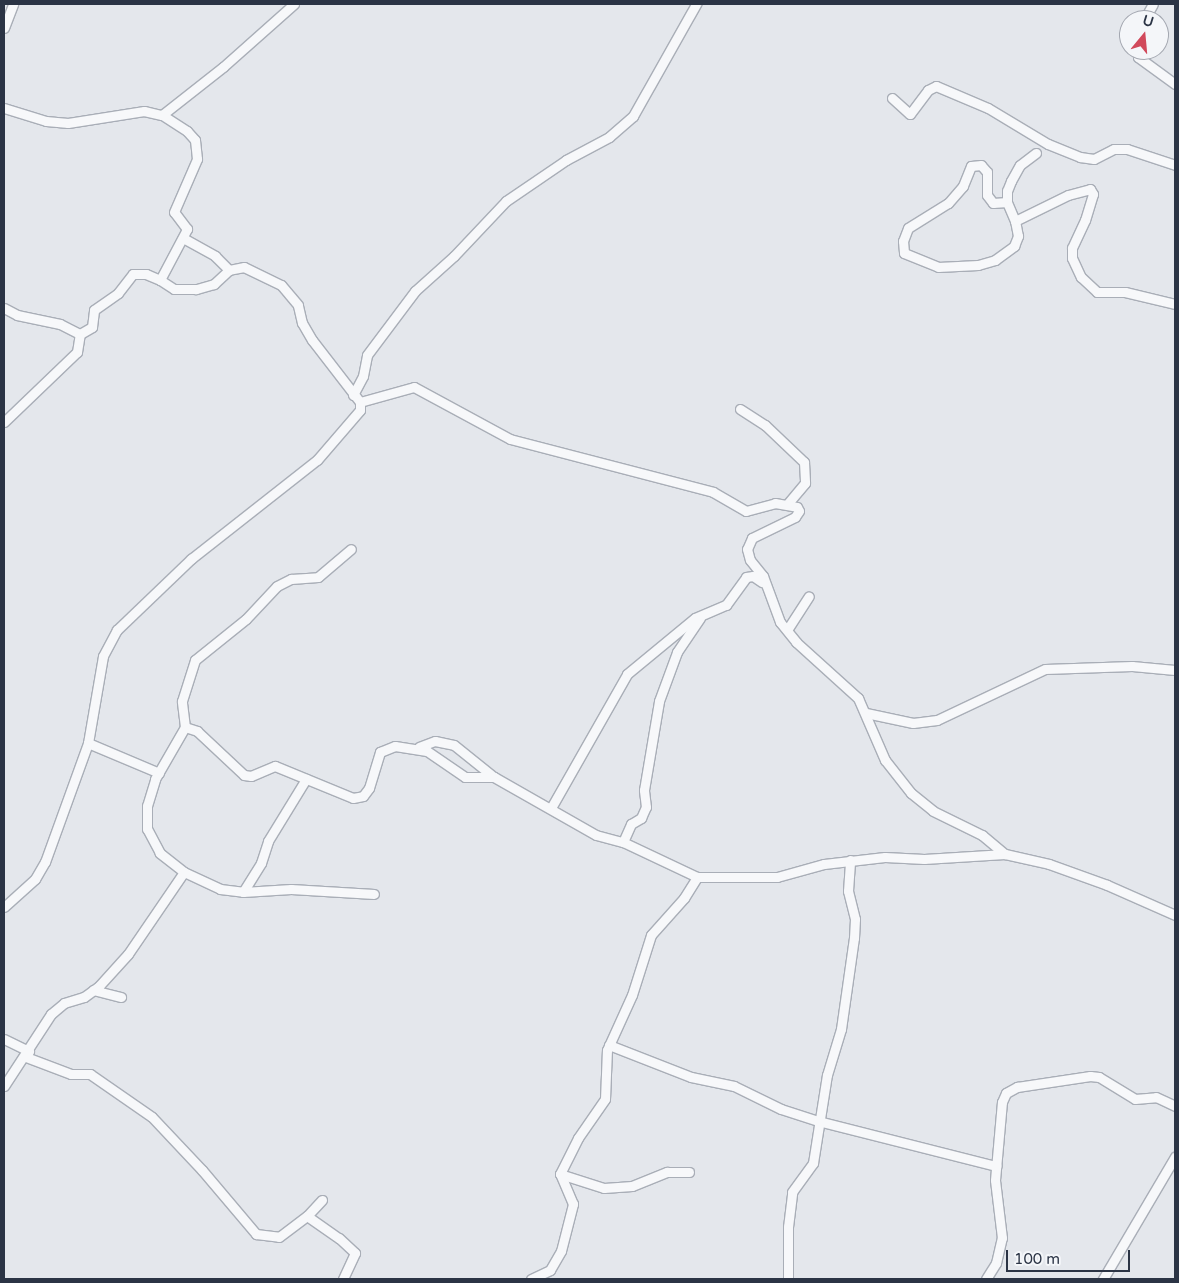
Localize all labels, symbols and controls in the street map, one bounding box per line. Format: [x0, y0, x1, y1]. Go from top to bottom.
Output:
north arrow [1119, 10, 1169, 60]
text: U [1141, 11, 1156, 31]
scale bar [1009, 1240, 1133, 1272]
text: 100 m [1014, 1250, 1060, 1268]

